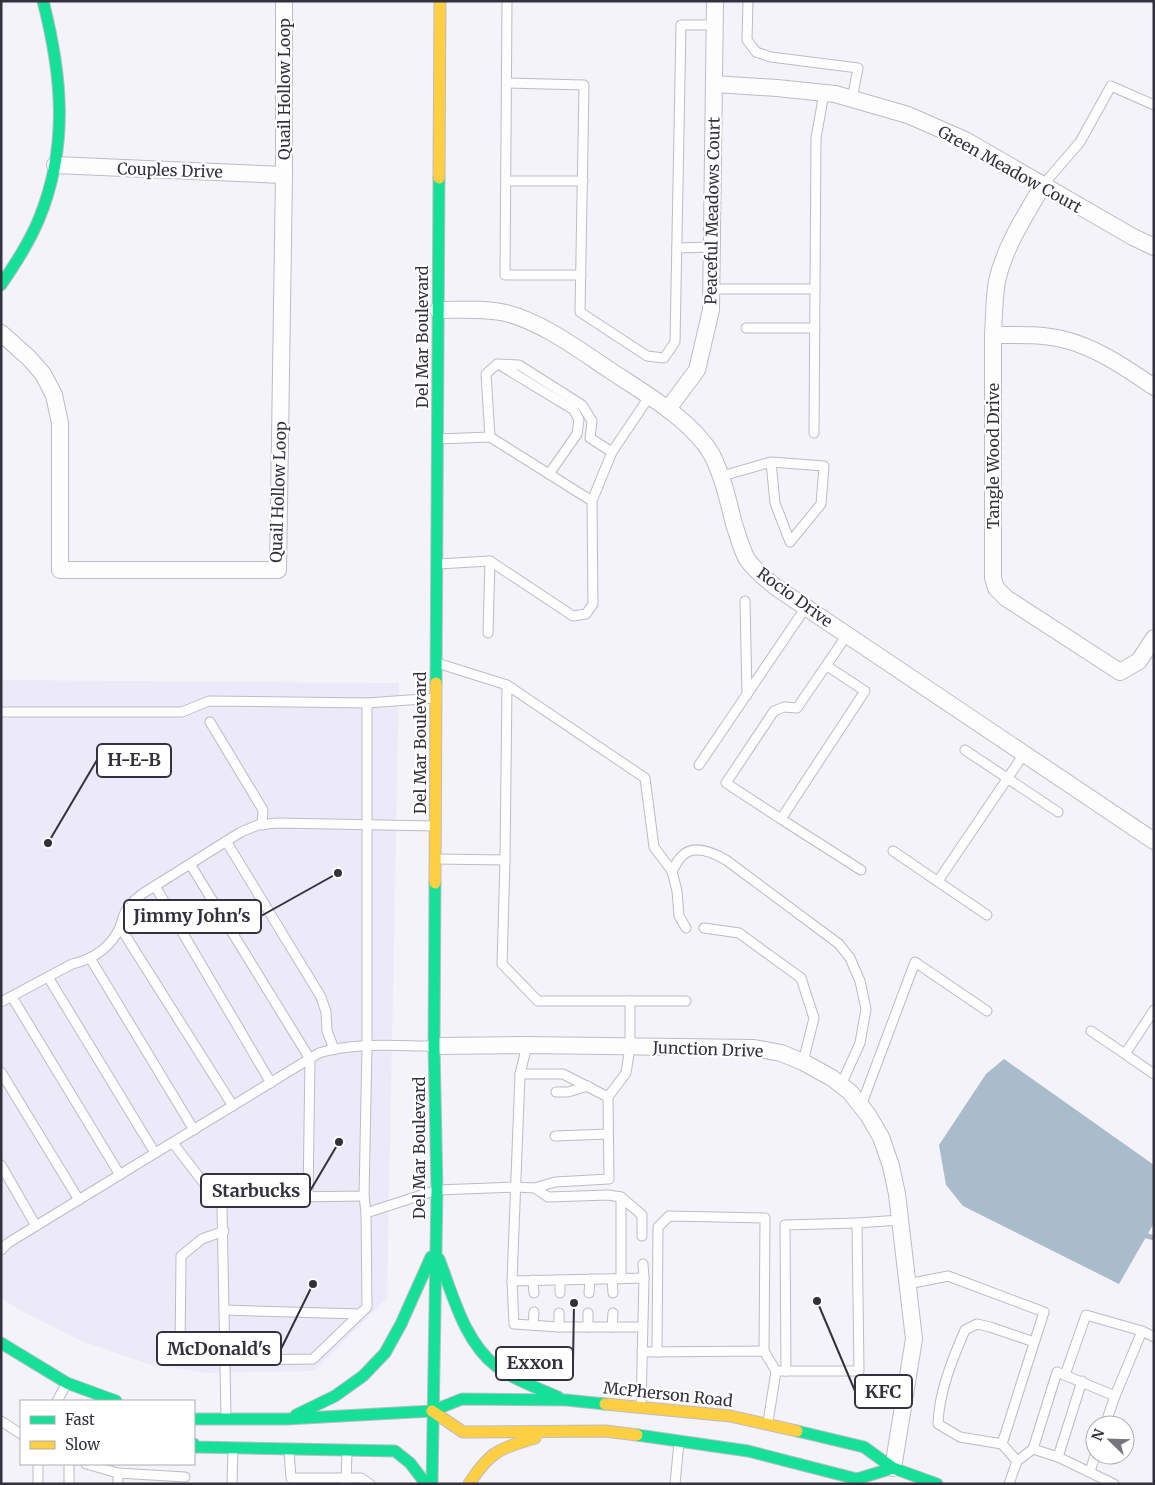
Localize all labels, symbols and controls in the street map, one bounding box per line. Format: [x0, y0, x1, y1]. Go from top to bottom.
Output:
street label: Quail Hollow Loop [274, 18, 294, 160]
street label: Peaceful Meadows Court [700, 116, 724, 305]
street label: Green Meadow Court [935, 121, 1086, 217]
street label: Couples Drive [117, 158, 223, 182]
street label: Del Mar Boulevard [412, 265, 432, 408]
street label: Tangle Wood Drive [983, 383, 1003, 529]
street label: Quail Hollow Loop [266, 421, 290, 563]
street label: Rocio Drive [753, 563, 837, 631]
street label: Del Mar Boulevard [410, 671, 430, 814]
callout: H-E-B [97, 744, 171, 777]
text: H-E-B [107, 748, 161, 771]
callout: Jimmy John's [124, 900, 261, 933]
text: Jimmy John's [132, 904, 251, 927]
street label: Junction Drive [651, 1037, 764, 1061]
street label: Del Mar Boulevard [409, 1076, 429, 1219]
callout: Starbucks [201, 1174, 310, 1207]
text: Starbucks [212, 1179, 300, 1202]
callout: McDonald's [157, 1332, 281, 1365]
text: McDonald's [167, 1337, 271, 1360]
callout: Exxon [496, 1347, 573, 1380]
text: Exxon [506, 1351, 564, 1374]
callout: KFC [855, 1375, 912, 1408]
street label: McPherson Road [602, 1377, 734, 1411]
text: KFC [865, 1380, 901, 1403]
legend [20, 1400, 195, 1465]
text: Fast [65, 1410, 95, 1429]
north arrow [1085, 1415, 1135, 1465]
text: N [1088, 1426, 1108, 1444]
text: Slow [65, 1435, 100, 1454]

